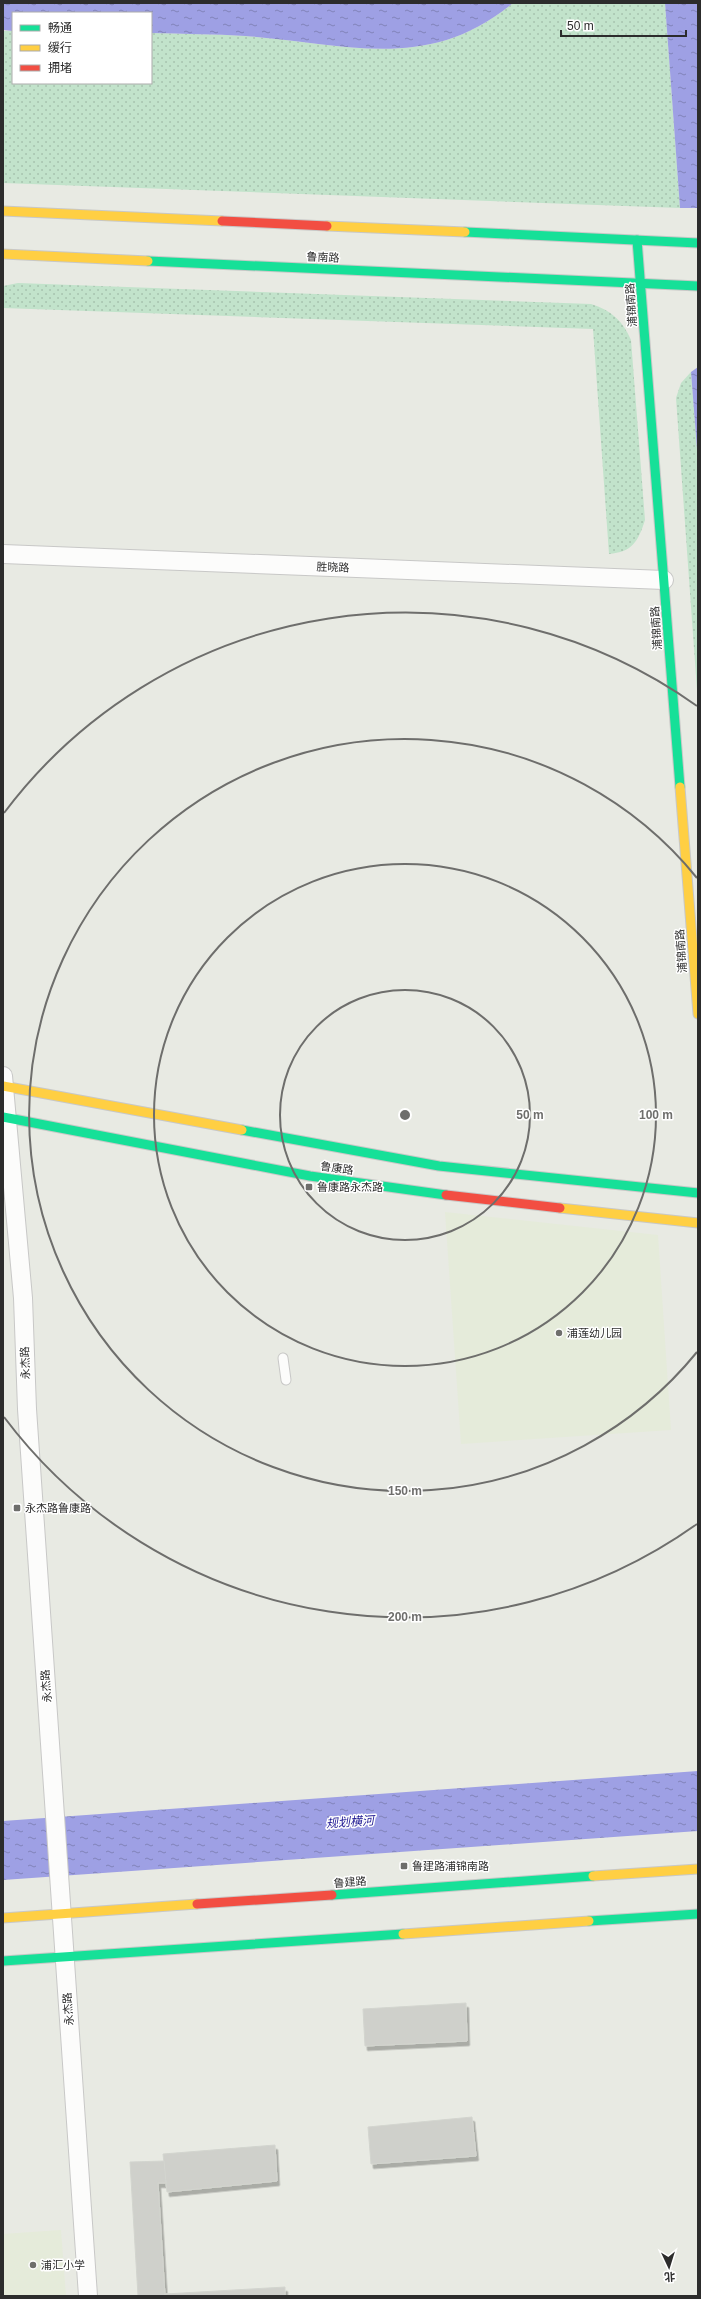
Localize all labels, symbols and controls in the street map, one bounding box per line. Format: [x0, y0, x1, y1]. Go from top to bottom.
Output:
legend [12, 12, 152, 84]
scale bar [561, 12, 686, 38]
text: 50 m [567, 19, 594, 33]
text: 畅通 [48, 21, 72, 35]
text: 缓行 [48, 41, 72, 55]
text: 拥堵 [48, 61, 72, 75]
street label: 鲁南路 [306, 250, 340, 264]
street label: 浦锦南路 [623, 283, 639, 327]
street label: 胜晓路 [316, 560, 350, 574]
street label: 浦锦南路 [648, 606, 664, 650]
street label: 浦锦南路 [673, 929, 689, 973]
centre of rings [398, 1108, 412, 1122]
text: 50 m [516, 1108, 544, 1122]
text: 100 m [639, 1108, 673, 1122]
street label: 鲁康路 [320, 1160, 354, 1176]
place label: 鲁康路永杰路 [317, 1181, 383, 1193]
marker: 鲁康路永杰路 [304, 1182, 314, 1192]
place label: 浦莲幼儿园 [567, 1327, 622, 1339]
marker: 浦莲幼儿园 [554, 1328, 564, 1338]
street label: 永杰路 [18, 1346, 32, 1380]
text: 150 m [388, 1484, 422, 1498]
place label: 永杰路鲁康路 [25, 1502, 91, 1514]
marker: 永杰路鲁康路 [12, 1503, 22, 1513]
text: 200 m [388, 1610, 422, 1624]
street label: 永杰路 [39, 1669, 53, 1703]
water label: 规划横河 [326, 1813, 376, 1831]
place label: 鲁建路浦锦南路 [412, 1860, 489, 1872]
marker: 鲁建路浦锦南路 [399, 1861, 409, 1871]
street label: 鲁建路 [333, 1875, 367, 1889]
street label: 永杰路 [61, 1992, 75, 2026]
north arrow [649, 2247, 689, 2287]
place label: 浦汇小学 [41, 2259, 85, 2271]
marker: 浦汇小学 [28, 2260, 38, 2270]
text: 北 [664, 2271, 676, 2283]

